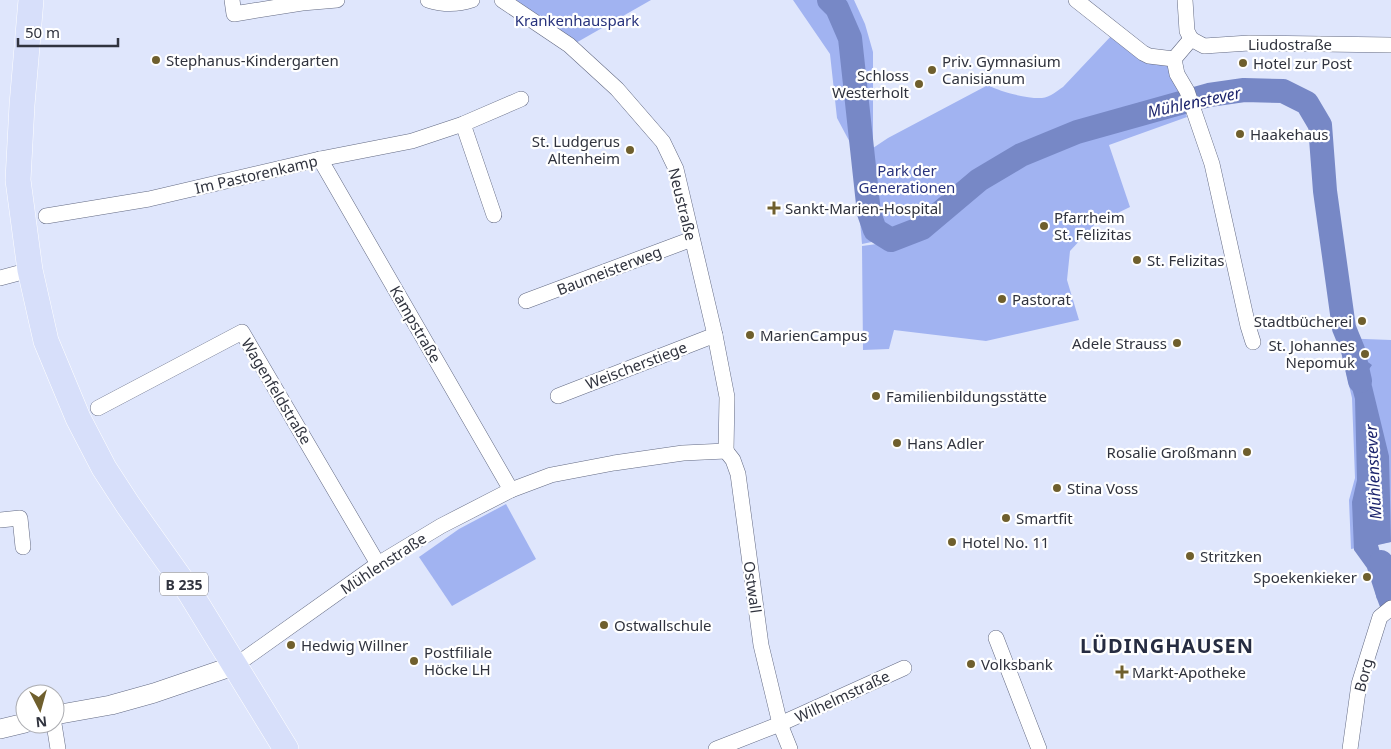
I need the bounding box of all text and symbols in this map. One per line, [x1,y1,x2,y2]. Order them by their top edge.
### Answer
park label: Krankenhauspark [515,10,639,30]
scale bar [18,15,118,47]
text: 50 m [25,22,60,42]
street label: Liudostraße [1248,34,1332,54]
place label: Stephanus-Kindergarten [166,50,339,70]
place label: Priv. Gymnasium Canisianum [942,51,1061,88]
place label: Hotel zur Post [1253,53,1353,73]
marker: Stephanus-Kindergarten [150,54,162,66]
marker: Hotel zur Post [1237,57,1249,69]
marker: Priv. Gymnasium Canisianum [926,64,938,76]
place label: Schloss Westerholt [832,65,910,102]
marker: Schloss Westerholt [913,78,925,90]
water label: Mühlenstever [1145,81,1243,123]
place label: Haakehaus [1250,124,1329,144]
marker: Haakehaus [1234,128,1246,140]
place label: St. Ludgerus Altenheim [532,131,620,168]
marker: St. Ludgerus Altenheim [624,144,636,156]
street label: Im Pastorenkamp [193,150,319,198]
park label: Park der Generationen [859,160,955,197]
street label: Neustraße [664,166,702,242]
place label: Sankt-Marien-Hospital [785,198,942,218]
marker: Sankt-Marien-Hospital [767,201,781,215]
place label: Pfarrheim St. Felizitas [1054,207,1132,244]
marker: Pfarrheim St. Felizitas [1038,220,1050,232]
street label: Baumeisterweg [554,241,664,299]
place label: St. Felizitas [1147,250,1225,270]
marker: St. Felizitas [1131,254,1143,266]
street label: Kampstraße [386,282,446,366]
place label: Pastorat [1012,289,1071,309]
marker: Pastorat [996,293,1008,305]
place label: Stadtbücherei [1254,311,1352,331]
marker: Stadtbücherei [1356,315,1368,327]
place label: MarienCampus [760,325,867,345]
marker: MarienCampus [744,329,756,341]
place label: Adele Strauss [1072,333,1167,353]
street label: Wagenfeldstraße [237,334,317,448]
place label: St. Johannes Nepomuk [1268,335,1355,372]
street label: Weischerstiege [583,337,689,393]
marker: Adele Strauss [1171,337,1183,349]
marker: St. Johannes Nepomuk [1359,348,1371,360]
place label: Familienbildungsstätte [886,386,1047,406]
marker: Familienbildungsstätte [870,390,882,402]
water label: Mühlenstever [1359,423,1386,520]
place label: Hans Adler [907,433,984,453]
marker: Hans Adler [891,437,903,449]
place label: Rosalie Großmann [1107,442,1237,462]
marker: Rosalie Großmann [1241,446,1253,458]
place label: Stina Voss [1067,478,1138,498]
marker: Stina Voss [1051,482,1063,494]
place label: Smartfit [1016,508,1073,528]
marker: Smartfit [1000,512,1012,524]
street label: Mühlenstraße [336,528,430,598]
place label: Hotel No. 11 [962,532,1049,552]
marker: Hotel No. 11 [946,536,958,548]
place label: Stritzken [1200,546,1262,566]
marker: Stritzken [1184,550,1196,562]
street label: Ostwall [739,560,767,614]
place label: Spoekenkieker [1253,567,1357,587]
marker: Spoekenkieker [1361,571,1373,583]
road number: B 235 [160,572,208,596]
place label: Ostwallschule [614,615,712,635]
marker: Ostwallschule [598,619,610,631]
district label: LÜDINGHAUSEN [1080,632,1254,659]
place label: Hedwig Willner [301,635,408,655]
marker: Hedwig Willner [285,639,297,651]
place label: Postfiliale Höcke LH [424,642,492,679]
place label: Volksbank [981,654,1053,674]
marker: Postfiliale Höcke LH [408,655,420,667]
street label: Borg [1349,656,1377,694]
marker: Volksbank [965,658,977,670]
place label: Markt-Apotheke [1132,662,1246,682]
street label: Wilhelmstraße [791,665,893,727]
marker: Markt-Apotheke [1116,666,1128,678]
north arrow [15,684,65,734]
text: N [35,712,48,732]

